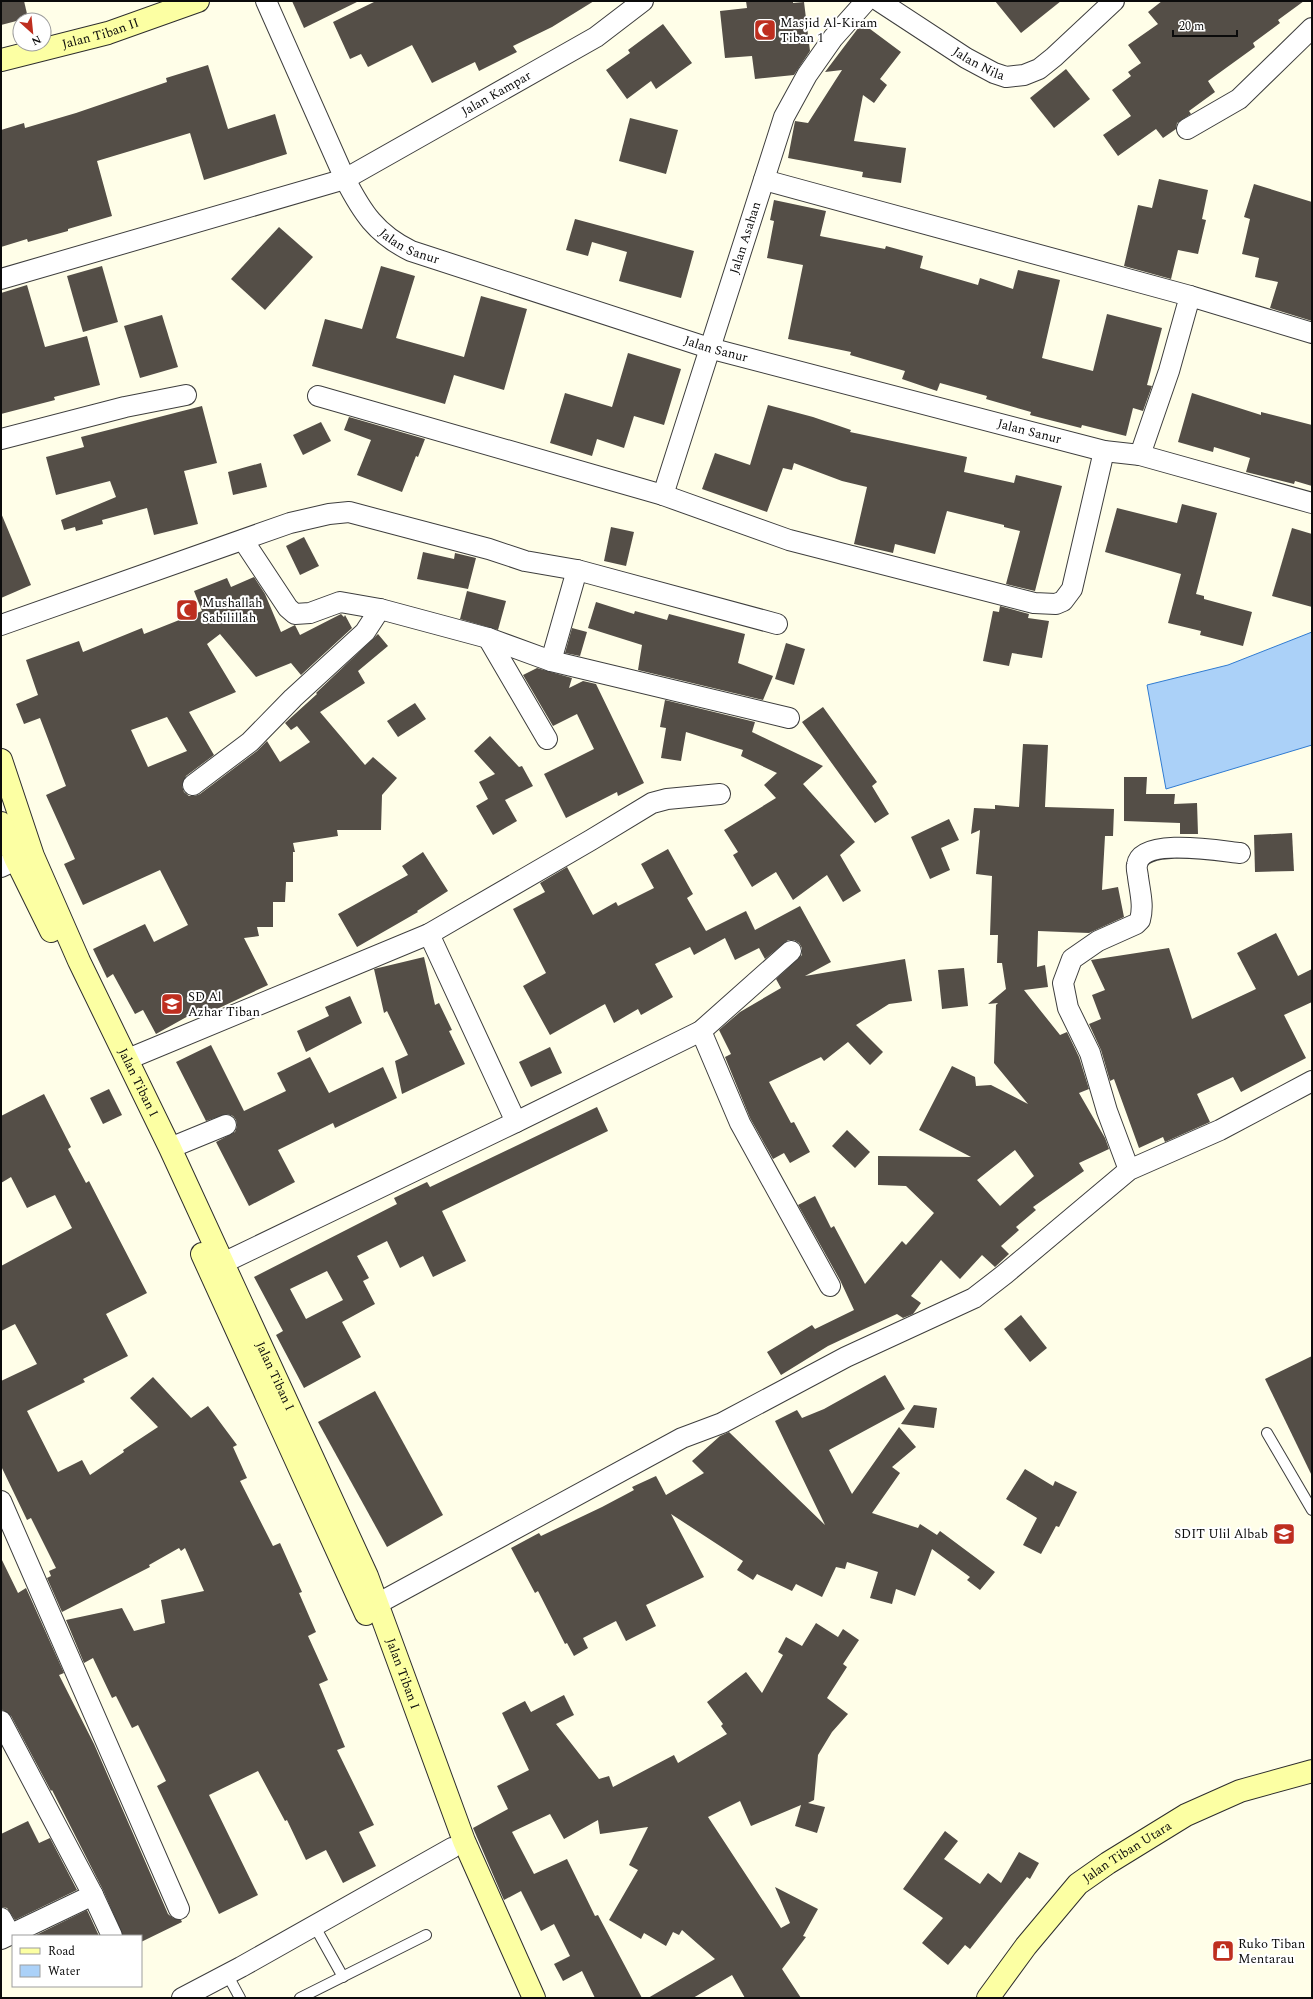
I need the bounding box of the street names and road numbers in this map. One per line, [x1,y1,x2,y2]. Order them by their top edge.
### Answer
street label: Jalan Tiban II [60,13,142,54]
street label: Jalan Nila [949,42,1008,86]
street label: Jalan Kampar [458,66,535,121]
street label: Jalan Asahan [724,199,766,277]
street label: Jalan Sanur [374,223,442,270]
street label: Jalan Sanur [681,331,750,368]
street label: Jalan Sanur [995,414,1064,449]
street label: Jalan Tiban I [113,1045,163,1120]
street label: Jalan Tiban I [250,1338,300,1414]
street label: Jalan Tiban I [381,1635,425,1712]
street label: Jalan Tiban Utara [1078,1816,1176,1888]

